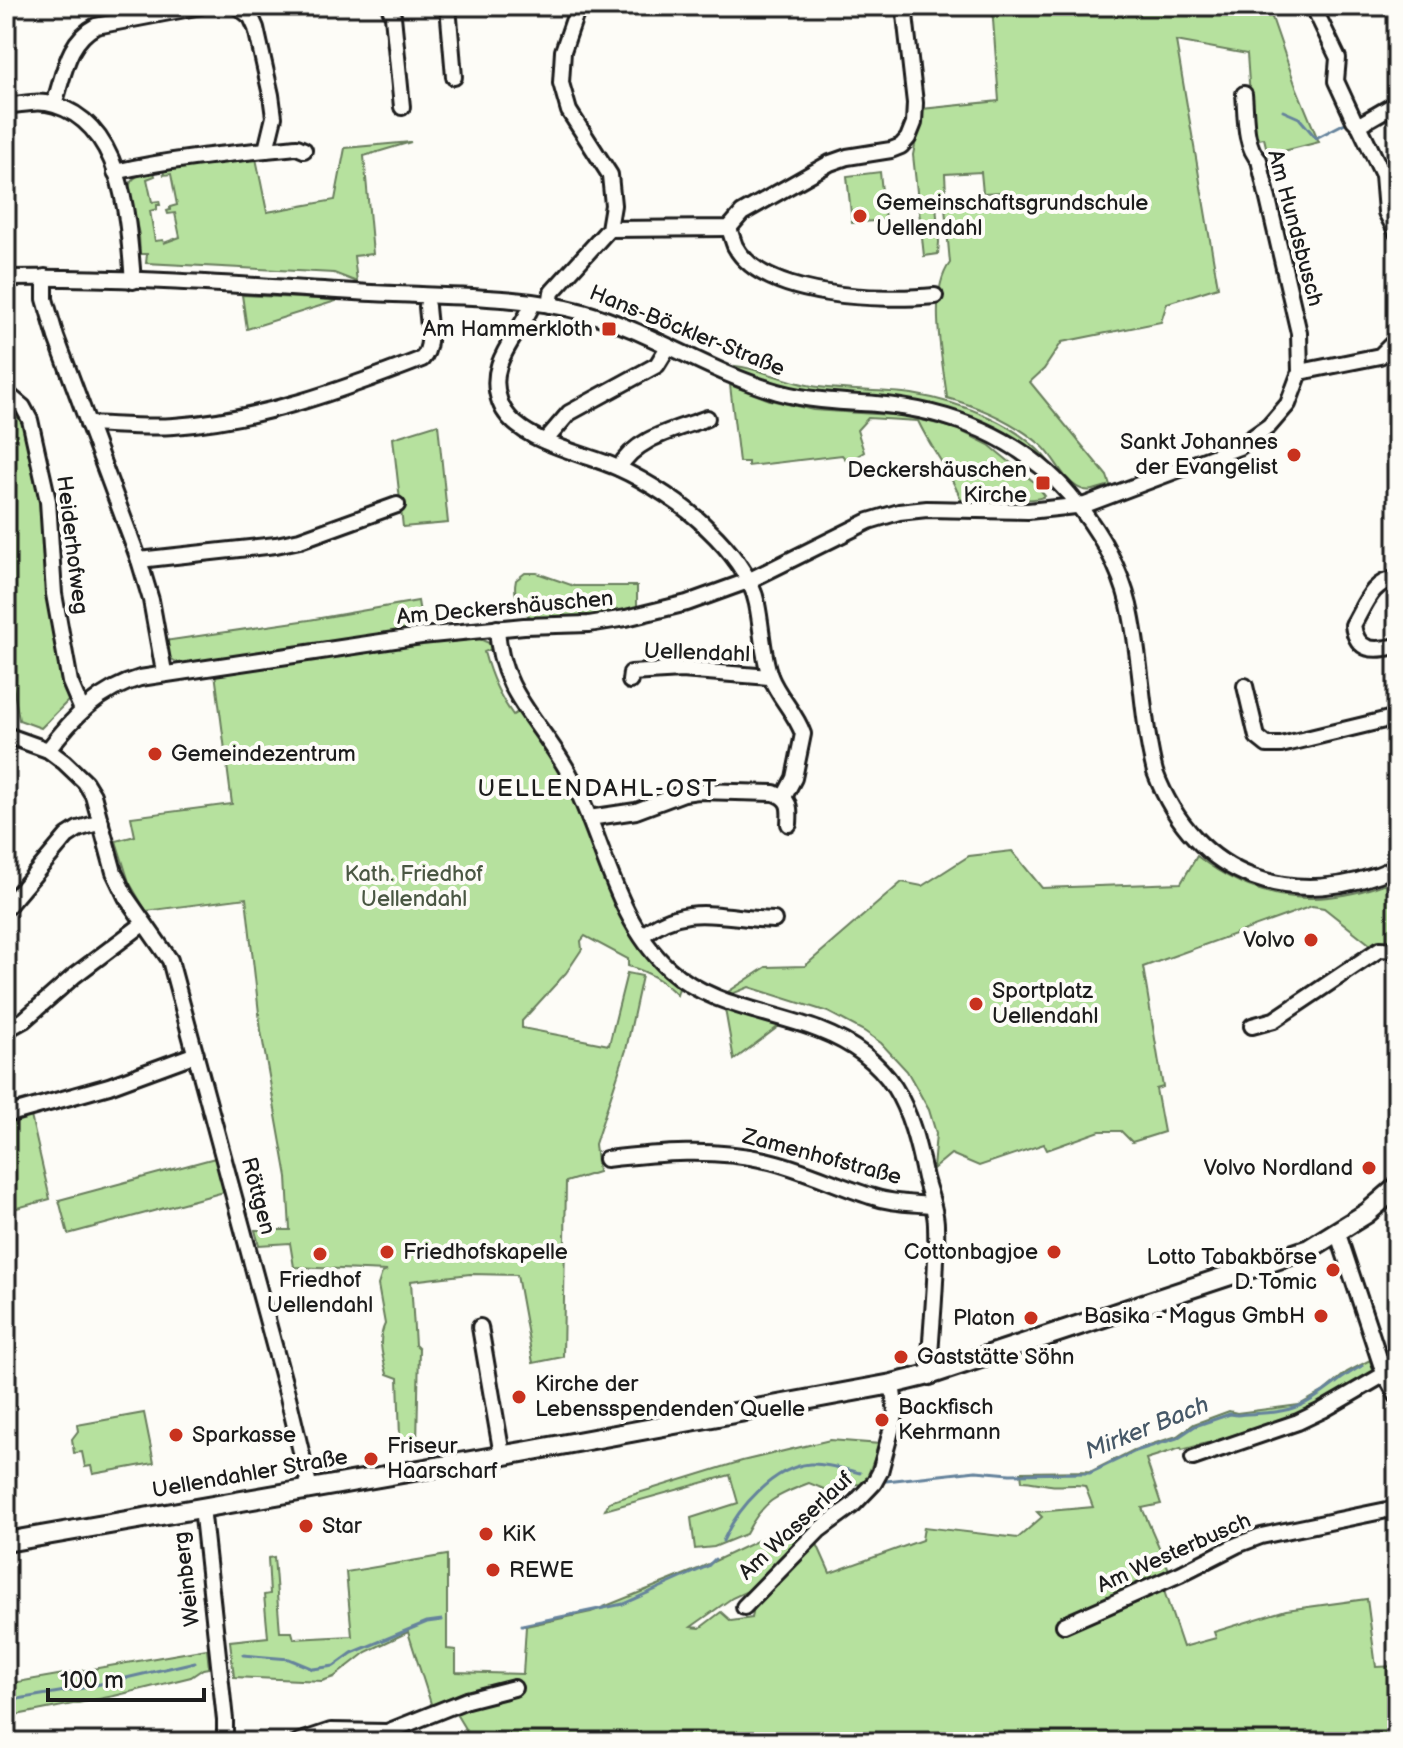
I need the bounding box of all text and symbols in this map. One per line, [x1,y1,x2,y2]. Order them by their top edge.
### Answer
street label: Am Hundsbusch [1261,147,1329,309]
place label: Gemeinschaftsgrundschule Uellendahl [876,190,1148,242]
marker: Gemeinschaftsgrundschule Uellendahl [851,207,869,225]
street label: Hans-Böckler-Straße [585,279,789,383]
place label: Am Hammerkloth [423,316,593,343]
marker: Am Hammerkloth [600,320,618,338]
place label: Sankt Johannes der Evangelist [1120,429,1278,481]
marker: Sankt Johannes der Evangelist [1285,446,1303,464]
place label: Deckershäuschen Kirche [847,457,1027,509]
street label: Heiderhofweg [50,474,94,616]
marker: Deckershäuschen Kirche [1034,474,1052,492]
street label: Am Deckershäuschen [396,585,614,631]
street label: Uellendahl [643,638,751,668]
place label: Gemeindezentrum [171,741,356,768]
marker: Gemeindezentrum [146,745,164,763]
district label: UELLENDAHL-OST [477,774,719,803]
park label: Kath. Friedhof Uellendahl [345,861,484,913]
place label: Volvo [1243,927,1295,954]
marker: Volvo [1302,931,1320,949]
place label: Sportplatz Uellendahl [992,978,1098,1030]
marker: Sportplatz Uellendahl [967,995,985,1013]
street label: Zamenhofstraße [739,1123,904,1191]
street label: Röttgen [235,1154,281,1238]
place label: Volvo Nordland [1204,1155,1353,1182]
marker: Volvo Nordland [1360,1159,1378,1177]
place label: Friedhofskapelle [403,1239,568,1266]
place label: Cottonbagjoe [904,1239,1038,1266]
marker: Friedhofskapelle [378,1243,396,1261]
marker: Cottonbagjoe [1045,1243,1063,1261]
place label: Lotto Tabakbörse D. Tomic [1147,1244,1317,1296]
marker: Friedhof Uellendahl [311,1245,329,1263]
marker: Lotto Tabakbörse D. Tomic [1324,1261,1342,1279]
place label: Friedhof Uellendahl [267,1267,373,1319]
place label: Basika - Magus GmbH [1084,1303,1305,1330]
place label: Platon [953,1305,1015,1332]
marker: Basika - Magus GmbH [1312,1307,1330,1325]
marker: Platon [1022,1309,1040,1327]
place label: Gaststätte Söhn [917,1344,1074,1371]
marker: Gaststätte Söhn [892,1348,910,1366]
place label: Kirche der Lebensspendenden Quelle [535,1371,805,1423]
marker: Kirche der Lebensspendenden Quelle [510,1388,528,1406]
water label: Mirker Bach [1081,1390,1213,1466]
place label: Backfisch Kehrmann [898,1394,1001,1446]
marker: Backfisch Kehrmann [873,1411,891,1429]
place label: Sparkasse [192,1422,296,1449]
marker: Sparkasse [167,1426,185,1444]
place label: Friseur Haarscharf [387,1433,498,1485]
street label: Uellendahler Straße [150,1444,350,1504]
marker: Friseur Haarscharf [362,1450,380,1468]
street label: Am Wasserlauf [733,1466,859,1586]
street label: Am Westerbusch [1093,1507,1255,1599]
place label: Star [322,1513,363,1540]
marker: Star [297,1517,315,1535]
place label: KiK [502,1521,536,1548]
marker: KiK [477,1525,495,1543]
street label: Weinberg [168,1530,206,1628]
place label: REWE [509,1557,574,1584]
marker: REWE [484,1561,502,1579]
scale bar [48,1652,204,1702]
text: 100 m [60,1666,124,1695]

